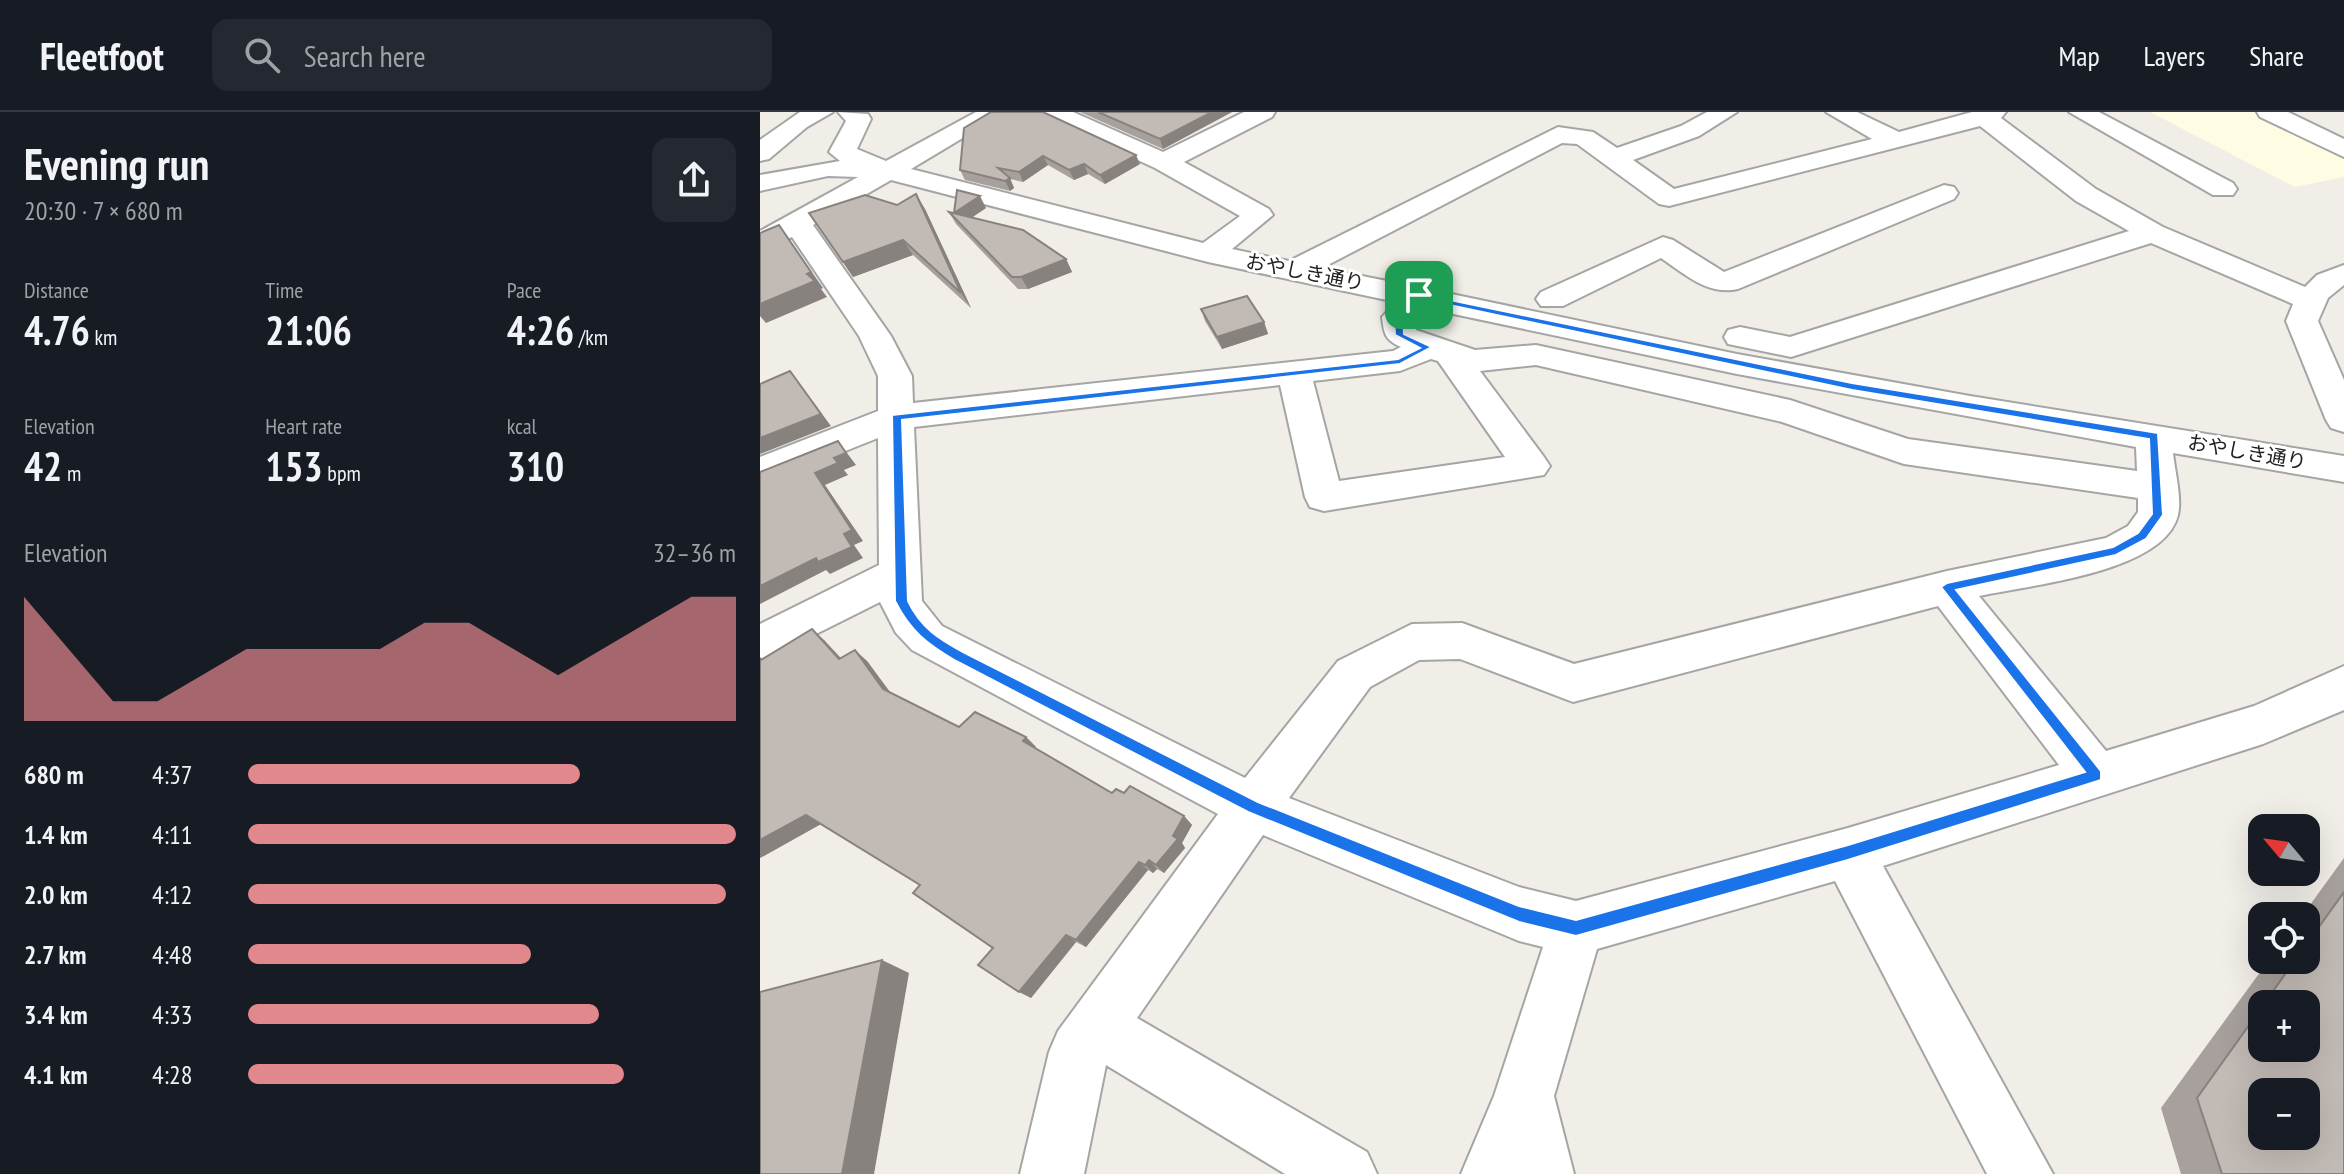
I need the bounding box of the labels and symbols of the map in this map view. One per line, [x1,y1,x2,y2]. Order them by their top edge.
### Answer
street label: おやしき通り [1244,248,1366,296]
pin [1385,261,1453,329]
street label: おやしき通り [2186,429,2308,475]
north arrow [2248,814,2320,886]

